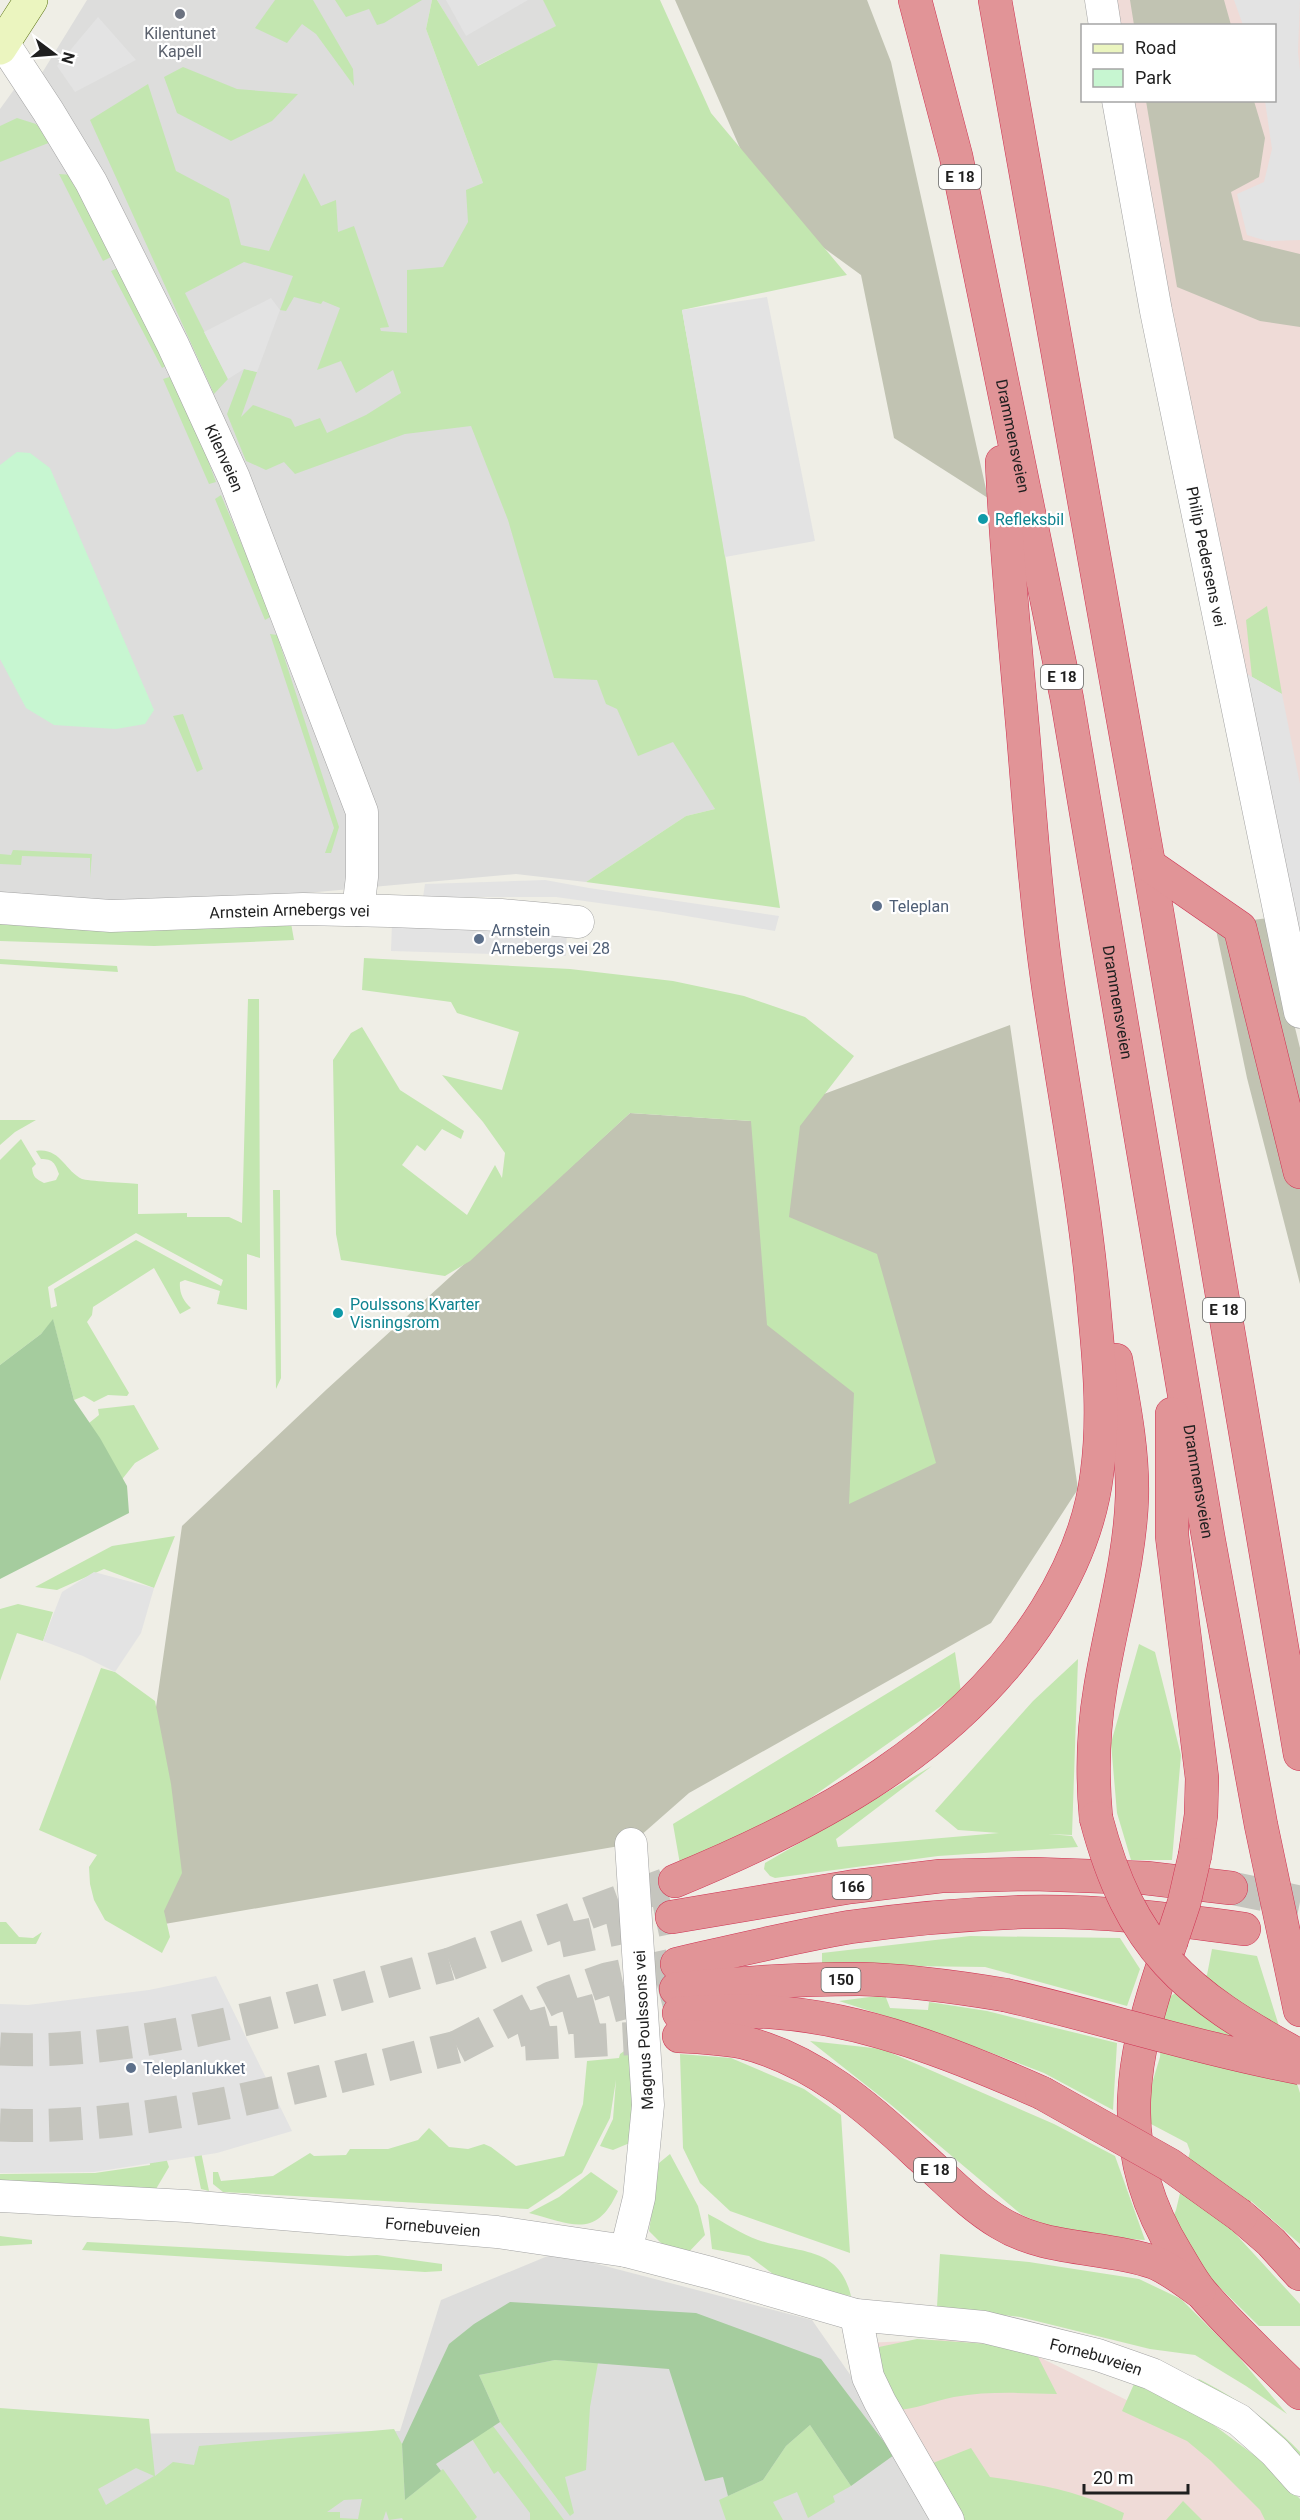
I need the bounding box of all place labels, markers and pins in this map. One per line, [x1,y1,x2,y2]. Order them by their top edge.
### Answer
marker: Kilentunet Kapell [173,7,187,21]
place label: Kilentunet Kapell [144,24,216,61]
place label: Refleksbil [995,510,1064,529]
marker: Refleksbil [976,512,990,526]
place label: Teleplan [889,897,949,916]
marker: Teleplan [870,899,884,913]
place label: Arnstein Arnebergs vei 28 [491,921,610,958]
marker: Arnstein Arnebergs vei 28 [472,932,486,946]
place label: Poulssons Kvarter Visningsrom [350,1295,480,1332]
marker: Poulssons Kvarter Visningsrom [331,1306,345,1320]
place label: Teleplanlukket [143,2059,246,2078]
marker: Teleplanlukket [124,2061,138,2075]

